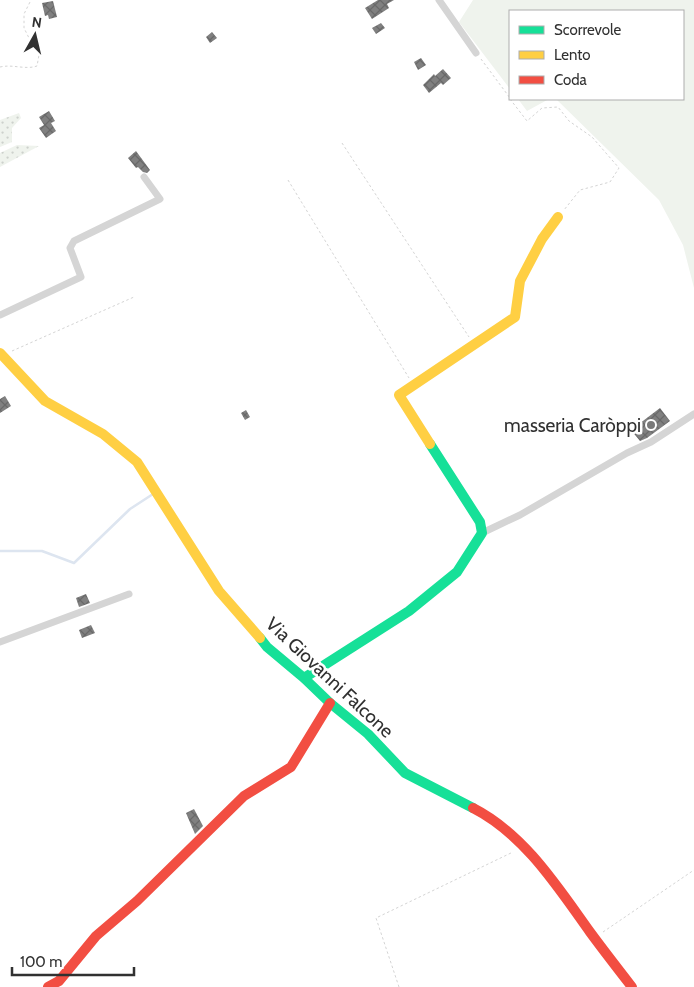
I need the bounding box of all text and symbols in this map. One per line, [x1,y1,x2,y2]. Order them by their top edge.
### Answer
north arrow [10,10,60,60]
legend [509,10,684,100]
text: N [31,13,43,32]
text: Scorrevole [554,21,622,39]
text: Lento [554,46,591,64]
text: Coda [554,71,588,89]
place label: masseria Caròppi [504,414,641,437]
marker: masseria Caròppi [645,419,657,431]
street label: Via Giovanni Falcone [261,612,399,743]
scale bar [12,944,135,976]
text: 100 m [20,953,62,971]

